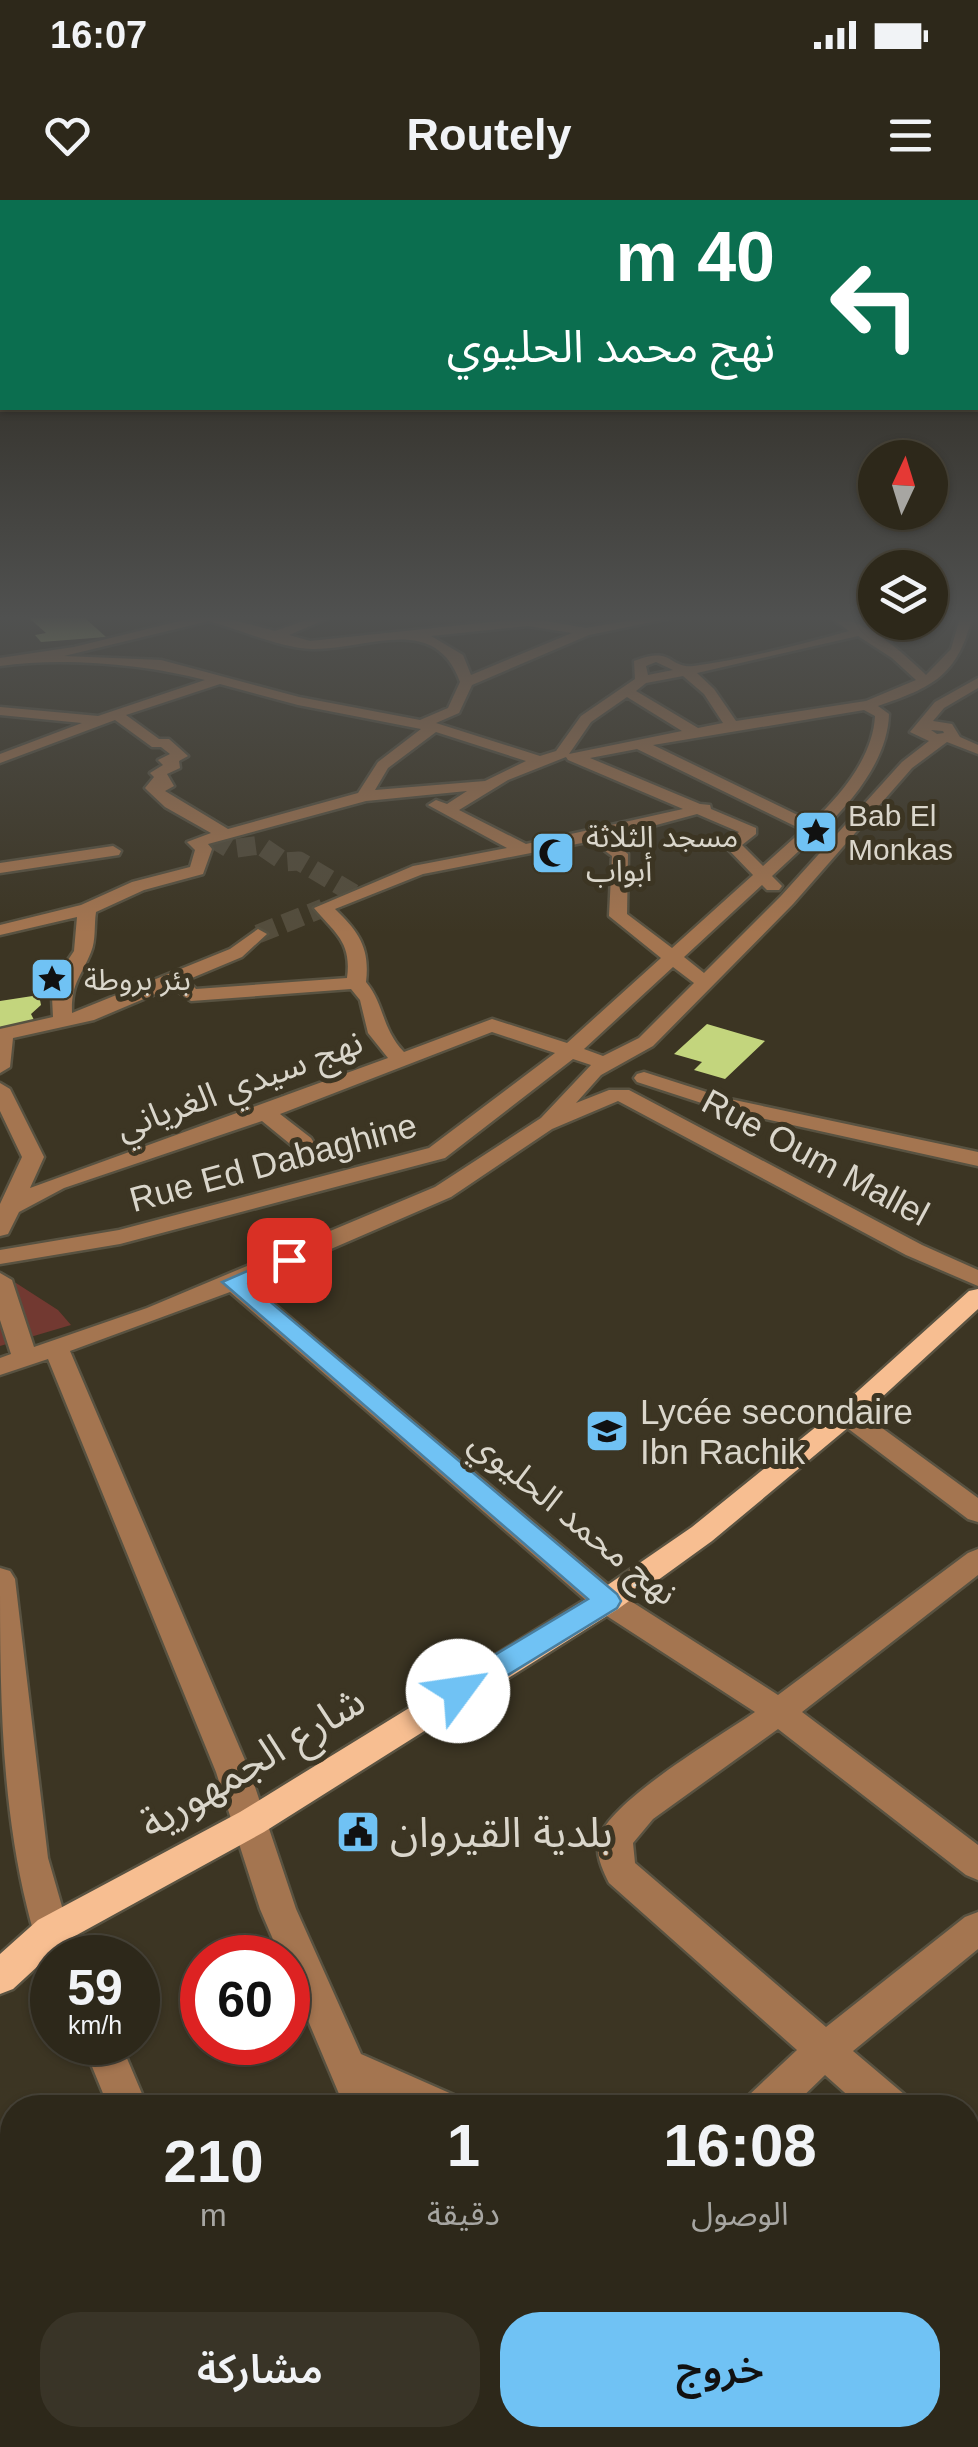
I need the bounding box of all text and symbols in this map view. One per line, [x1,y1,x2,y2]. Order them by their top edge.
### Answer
text: 16:07 [50,14,147,56]
icon: heart [40,108,95,163]
icon: menu [883,108,938,163]
text: Routely [407,109,572,160]
text: 40 m [615,218,775,296]
icon: left [810,240,940,370]
text: نهج محمد الحليوي [447,321,775,372]
north arrow [858,440,948,530]
map controls [858,440,948,640]
button: layers [858,550,948,640]
place label: Bab El Monkas [848,799,953,866]
place icon: Bab El Monkas [793,809,839,855]
place label: مسجد الثلاثة أبواب [586,820,738,888]
mosque icon: مسجد الثلاثة أبواب [530,830,576,876]
place icon: بئر بروطة [29,956,75,1002]
place label: بئر بروطة [84,963,191,997]
street label: نهج سيدي الغرياني [110,1021,370,1154]
street label: Rue Oum Mallel [696,1081,936,1233]
street label: Rue Ed Dabaghine [125,1105,421,1219]
pin [247,1218,332,1303]
icon: arrive [262,1233,317,1288]
place label: Lycée secondaire Ibn Rachik [640,1392,913,1471]
school or university icon: Lycée secondaire Ibn Rachik [584,1408,630,1454]
street label: نهج محمد الحليوي [457,1422,685,1619]
position arrow [406,1639,510,1743]
street label: شارع الجمهورية [131,1677,377,1854]
public building icon: بلدية القيروان [335,1809,381,1855]
place label: بلدية القيروان [390,1809,612,1857]
speed limit sign: 60 [180,1935,310,2065]
text: 59 [67,1960,123,2016]
text: km/h [68,2011,122,2039]
text: 1 [447,2112,480,2179]
text: 16:08 [663,2112,817,2179]
text: 210 [163,2128,264,2195]
text: دقيقة [427,2196,500,2232]
text: الوصول [691,2196,789,2232]
text: m [200,2197,227,2233]
button: مشاركة [40,2312,480,2427]
button: خروج [500,2312,940,2427]

